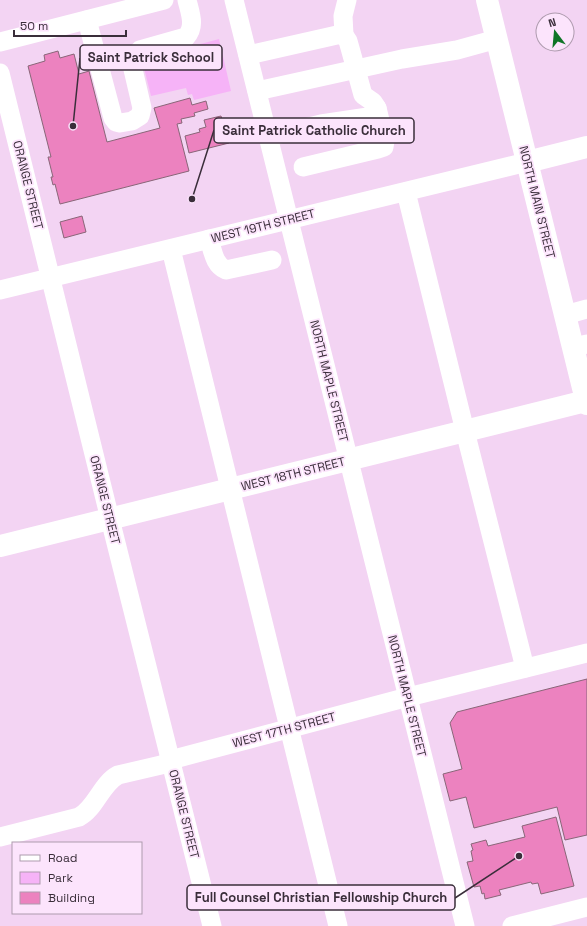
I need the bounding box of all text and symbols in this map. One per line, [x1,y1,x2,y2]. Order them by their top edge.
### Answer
scale bar [14,12,126,38]
north arrow [535,12,575,52]
text: N [547,15,558,30]
text: 50 m [20,18,48,34]
callout: Saint Patrick School [80,45,222,70]
text: Saint Patrick School [88,49,214,66]
callout: Saint Patrick Catholic Church [214,118,414,143]
text: Saint Patrick Catholic Church [222,122,406,139]
street label: ORANGE STREET [9,139,47,231]
street label: NORTH MAIN STREET [515,144,559,260]
street label: WEST 19TH STREET [209,205,317,247]
street label: NORTH MAPLE STREET [306,318,352,444]
street label: WEST 18TH STREET [239,453,347,495]
street label: ORANGE STREET [86,454,124,546]
street label: NORTH MAPLE STREET [384,633,430,759]
street label: WEST 17TH STREET [231,709,337,751]
street label: ORANGE STREET [165,768,203,860]
legend [12,842,142,914]
text: Road [48,850,77,866]
text: Park [48,870,73,886]
callout: Full Counsel Christian Fellowship Church [187,885,455,910]
text: Full Counsel Christian Fellowship Church [195,889,447,906]
text: Building [48,890,95,906]

